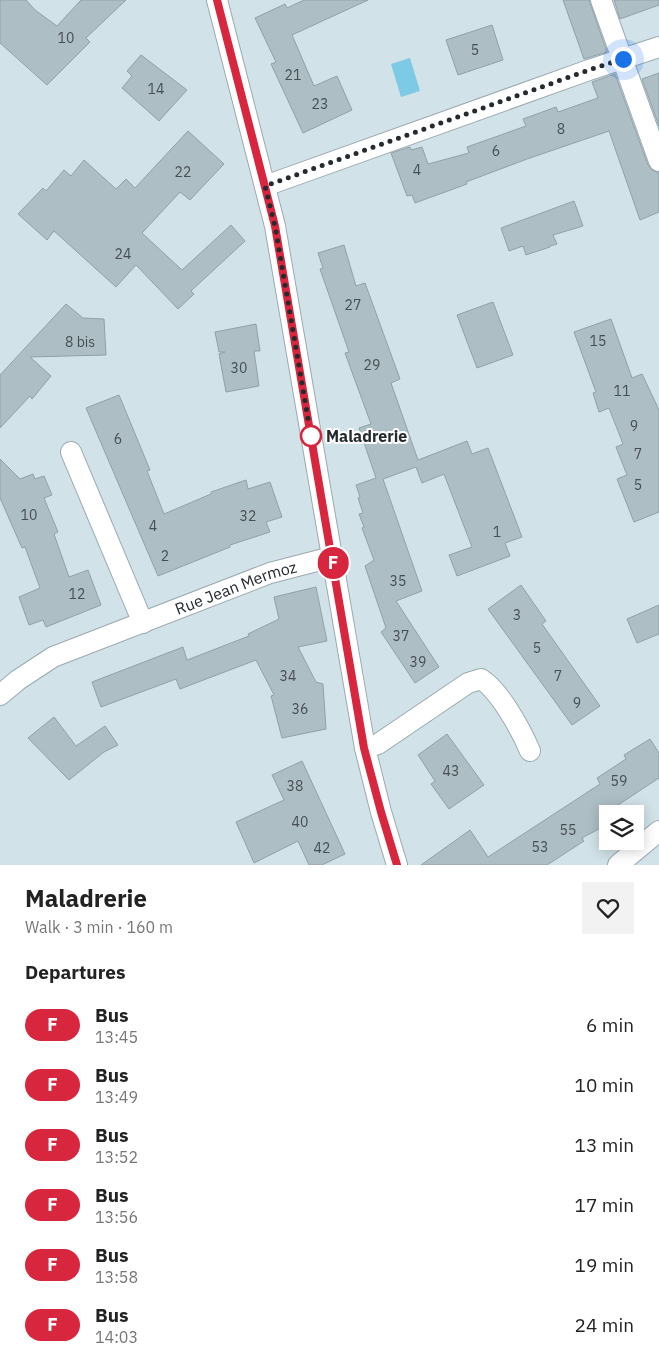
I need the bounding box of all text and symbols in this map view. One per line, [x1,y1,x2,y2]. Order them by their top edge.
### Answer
house number: 10 [58,29,74,47]
house number: 5 [471,41,479,59]
your location [611,47,636,72]
house number: 21 [285,66,301,84]
house number: 14 [148,80,164,98]
house number: 23 [312,95,328,113]
house number: 8 [557,120,565,138]
house number: 6 [492,142,500,160]
house number: 4 [413,161,421,179]
house number: 22 [175,163,191,181]
house number: 24 [115,245,131,263]
house number: 27 [345,296,361,314]
house number: 15 [590,332,606,350]
house number: 8 bis [65,333,95,351]
house number: 29 [364,356,380,374]
house number: 30 [231,359,247,377]
house number: 11 [614,382,630,400]
house number: 9 [630,417,638,435]
marker: Maladrerie [300,425,322,447]
place label: Maladrerie [326,426,407,446]
house number: 6 [114,430,122,448]
house number: 7 [634,445,642,463]
house number: 5 [634,476,642,494]
house number: 10 [21,506,37,524]
house number: 32 [240,507,256,525]
house number: 4 [149,517,157,535]
house number: 1 [493,523,501,541]
house number: 2 [161,547,169,565]
line badge: F [317,547,349,579]
text: F [328,551,338,574]
street label: Rue Jean Mermoz [172,557,299,619]
house number: 35 [390,572,406,590]
house number: 12 [69,585,85,603]
house number: 3 [513,606,521,624]
house number: 37 [393,627,409,645]
house number: 5 [533,639,541,657]
house number: 39 [410,653,426,671]
house number: 34 [280,667,296,685]
house number: 7 [554,667,562,685]
house number: 9 [573,694,581,712]
house number: 36 [292,700,308,718]
house number: 43 [443,762,459,780]
house number: 59 [611,772,627,790]
house number: 38 [287,777,303,795]
map controls [599,805,644,850]
button: layers [599,805,644,850]
house number: 40 [292,813,308,831]
house number: 55 [560,821,576,839]
house number: 53 [532,838,548,856]
house number: 42 [314,839,330,857]
text: Maladrerie [25,882,147,914]
button: heart [582,882,634,934]
text: Walk · 3 min · 160 m [25,917,173,937]
text: Departures [25,960,125,984]
text: Bus [95,1003,129,1027]
text: F [47,1013,58,1036]
text: 6 min [586,1013,634,1037]
text: 13:45 [95,1027,138,1047]
text: Bus [95,1063,129,1087]
text: F [47,1073,58,1096]
text: 10 min [575,1073,634,1097]
text: 13:49 [95,1087,138,1107]
text: Bus [95,1123,129,1147]
text: F [47,1133,58,1156]
text: 13 min [575,1133,634,1157]
text: 13:52 [95,1147,138,1167]
text: Bus [95,1183,129,1207]
text: F [47,1193,58,1216]
text: 17 min [575,1193,634,1217]
text: 13:56 [95,1207,138,1227]
text: Bus [95,1243,129,1267]
text: F [47,1253,58,1276]
text: 19 min [575,1253,634,1277]
text: 13:58 [95,1267,138,1287]
text: Bus [95,1303,129,1327]
text: F [47,1313,58,1336]
text: 24 min [575,1313,634,1337]
text: 14:03 [95,1327,138,1347]

